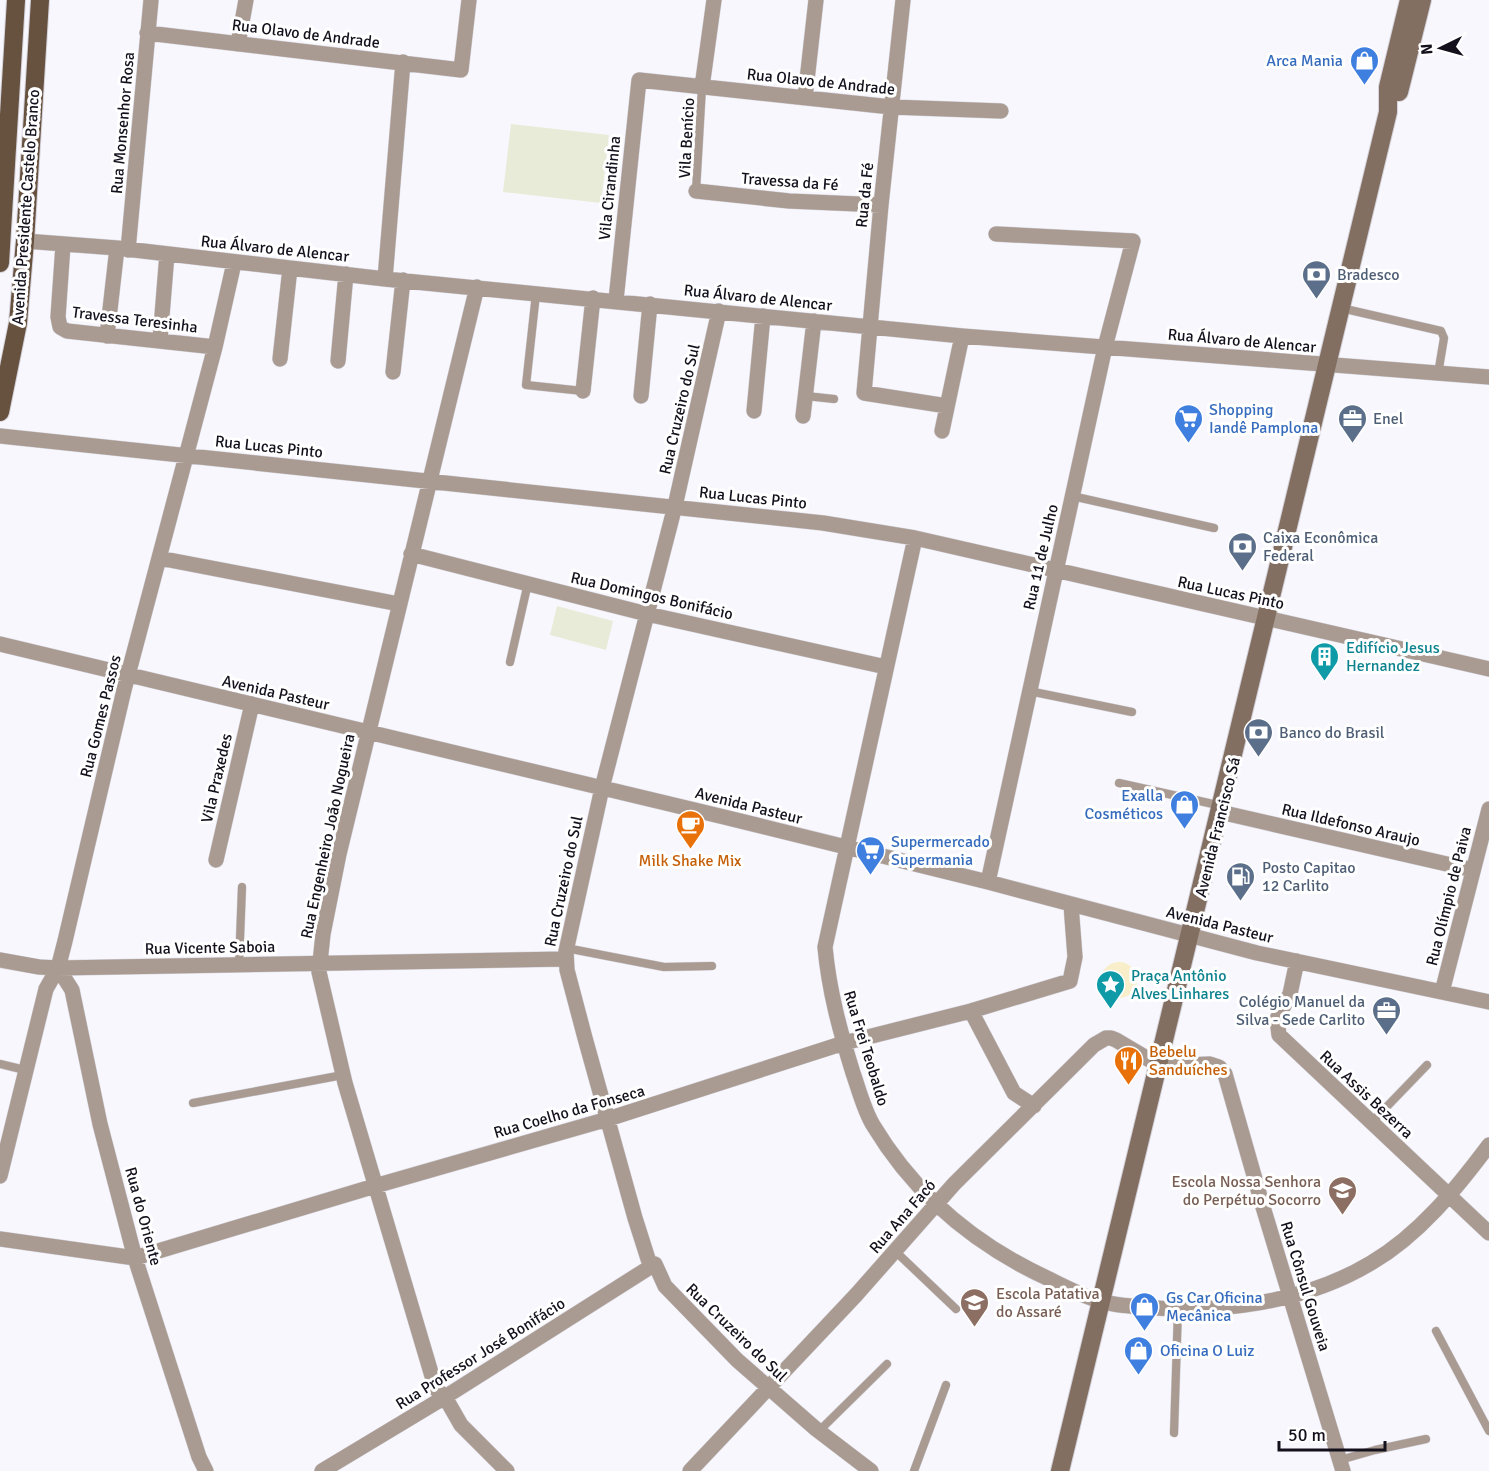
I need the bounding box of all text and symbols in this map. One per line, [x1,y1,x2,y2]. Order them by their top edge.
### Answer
street label: Rua Olavo de Andrade [231,15,381,53]
north arrow [1411,18,1471,78]
text: N [1417,43,1438,56]
shop icon: Arca Mania [1348,44,1380,86]
street label: Rua Monsenhor Rosa [107,51,139,195]
place label: Arca Mania [1266,51,1343,71]
street label: Rua Olavo de Andrade [746,64,896,100]
street label: Avenida Presidente Castelo Branco [8,89,44,326]
street label: Vila Benício [675,97,699,179]
street label: Vila Cirandinha [595,135,625,241]
street label: Rua da Fé [852,161,878,229]
street label: Travessa da Fé [741,169,839,195]
street label: Rua Álvaro de Alencar [200,231,350,267]
bank icon: Bradesco [1300,258,1332,300]
place label: Bradesco [1337,265,1400,285]
street label: Rua Álvaro de Alencar [683,280,833,316]
street label: Travessa Teresinha [71,302,199,338]
street label: Rua Álvaro de Alencar [1167,325,1317,357]
street label: Rua Cruzeiro do Sul [655,342,705,476]
place label: Shopping Iandê Pamplona [1209,400,1318,438]
supermarket icon: Shopping Iandê Pamplona [1172,402,1204,444]
office icon: Enel [1336,402,1368,444]
place label: Enel [1373,409,1404,429]
street label: Rua Lucas Pinto [214,431,324,463]
street label: Rua Lucas Pinto [698,482,808,514]
street label: Rua 11 de Julho [1019,502,1063,612]
place label: Caixa Econômica Federal [1263,528,1378,566]
bank icon: Caixa Econômica Federal [1226,530,1258,572]
street label: Rua Domingos Bonifácio [569,568,735,624]
street label: Rua Lucas Pinto [1176,572,1286,614]
place label: Edifício Jesus Hernandez [1346,638,1440,676]
building icon: Edifício Jesus Hernandez [1309,640,1341,682]
street label: Rua Gomes Passos [76,653,126,780]
street label: Avenida Pasteur [220,671,332,715]
bank icon: Banco do Brasil [1242,716,1274,758]
place label: Banco do Brasil [1279,723,1385,743]
street label: Vila Praxedes [197,732,237,825]
street label: Rua Engenheiro João Nogueira [296,732,359,941]
street label: Avenida Francisco Sá [1191,755,1245,899]
street label: Avenida Pasteur [693,783,805,829]
place label: Exalla Cosméticos [1085,786,1163,824]
shop icon: Exalla Cosméticos [1168,788,1200,830]
street label: Rua Ildefonso Araujo [1280,799,1422,851]
cafe icon: Milk Shake Mix [674,808,706,850]
street label: Rua Cruzeiro do Sul [540,814,588,948]
street label: Rua Olímpio de Paiva [1422,824,1476,968]
place label: Supermercado Supermania [891,832,990,870]
supermarket icon: Supermercado Supermania [854,834,886,876]
place label: Milk Shake Mix [639,851,742,871]
place label: Posto Capitao 12 Carlito [1262,858,1356,896]
fuel station icon: Posto Capitao 12 Carlito [1225,860,1257,902]
street label: Avenida Pasteur [1164,902,1276,948]
street label: Rua Vicente Saboia [145,937,275,959]
place label: Praça Antônio Alves Linhares [1131,966,1229,1004]
place icon: Praça Antônio Alves Linhares [1094,968,1126,1010]
street label: Rua Frei Teobaldo [839,988,893,1109]
place label: Colégio Manuel da Silva - Sede Carlito [1236,992,1365,1030]
office icon: Colégio Manuel da Silva - Sede Carlito [1370,994,1402,1036]
place label: Bebelu Sanduíches [1149,1042,1228,1080]
restaurant icon: Bebelu Sanduíches [1112,1044,1144,1086]
street label: Rua Assis Bezerra [1315,1046,1417,1143]
street label: Rua Coelho da Fonseca [491,1081,647,1143]
street label: Rua do Oriente [120,1165,166,1268]
place label: Escola Nossa Senhora do Perpétuo Socorro [1171,1172,1321,1210]
school or university icon: Escola Nossa Senhora do Perpétuo Socorro [1326,1174,1358,1216]
street label: Rua Ana Facó [865,1176,940,1258]
street label: Rua Cônsul Gouveia [1276,1219,1334,1354]
street label: Rua Cruzeiro do Sul [681,1279,791,1386]
place label: Escola Patativa do Assaré [996,1284,1100,1322]
school or university icon: Escola Patativa do Assaré [959,1286,991,1328]
place label: Gs Car Oficina Mecânica [1166,1288,1263,1326]
shop icon: Gs Car Oficina Mecânica [1129,1290,1161,1332]
street label: Rua Professor José Bonifácio [392,1293,569,1414]
shop icon: Oficina O Luiz [1123,1334,1155,1376]
place label: Oficina O Luiz [1160,1341,1254,1361]
scale bar [1279,1414,1386,1452]
text: 50 m [1288,1424,1326,1446]

